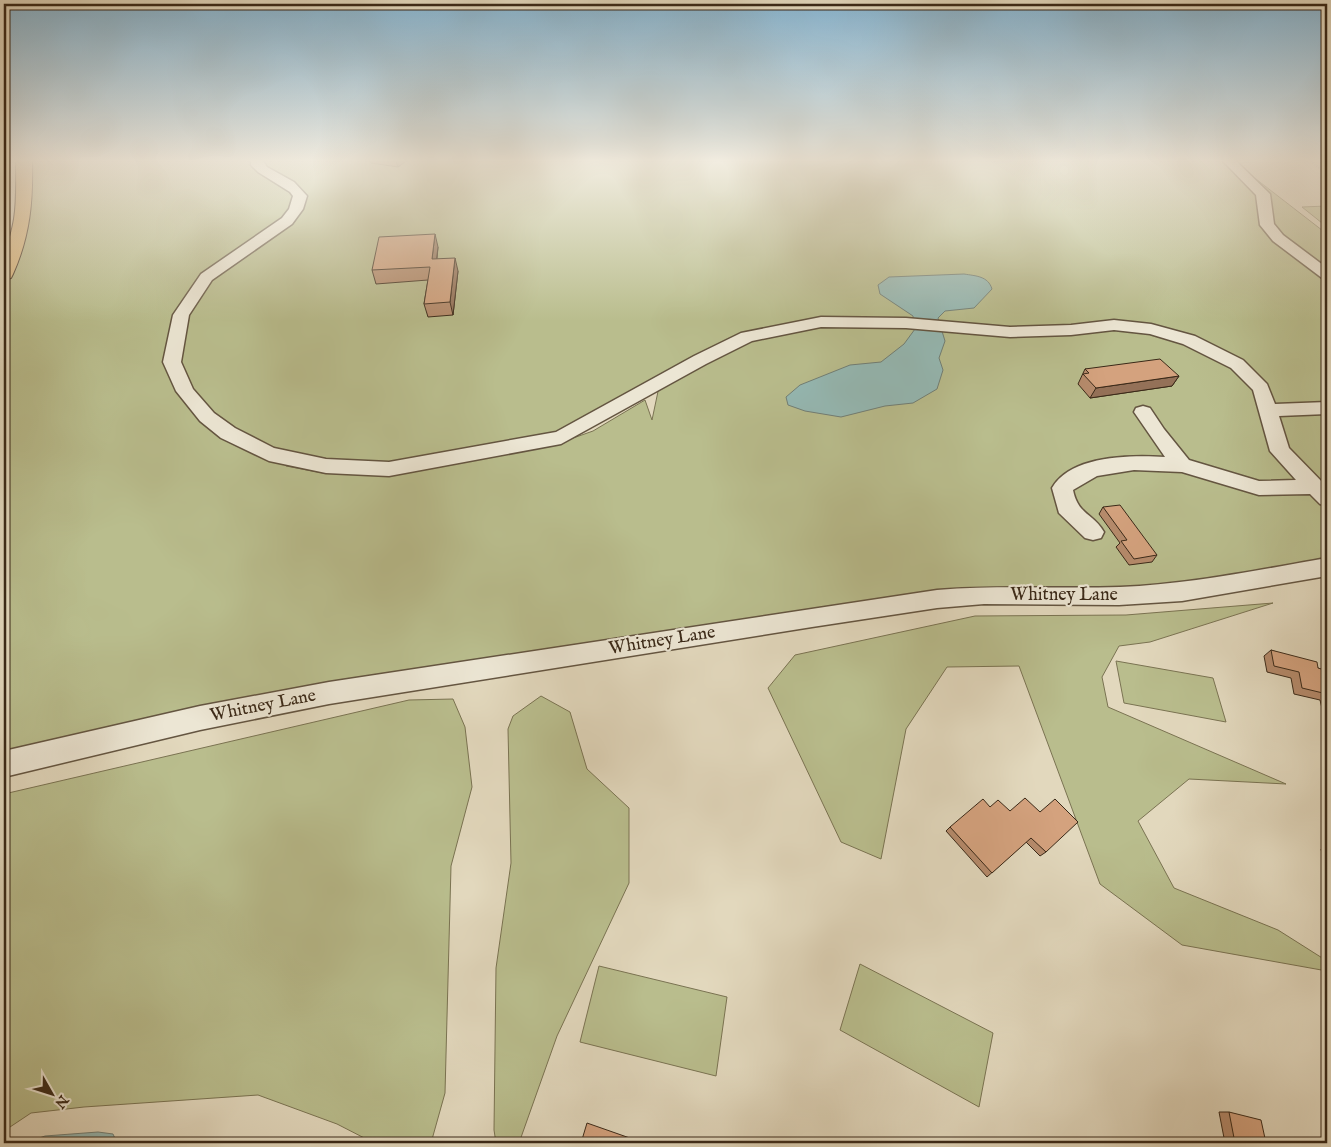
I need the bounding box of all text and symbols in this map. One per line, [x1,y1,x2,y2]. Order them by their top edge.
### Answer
street label: Whitney Lane [1010,584,1118,607]
street label: Whitney Lane [607,621,717,661]
street label: Whitney Lane [208,684,318,728]
north arrow [28,1070,78,1120]
text: N [51,1090,73,1112]

